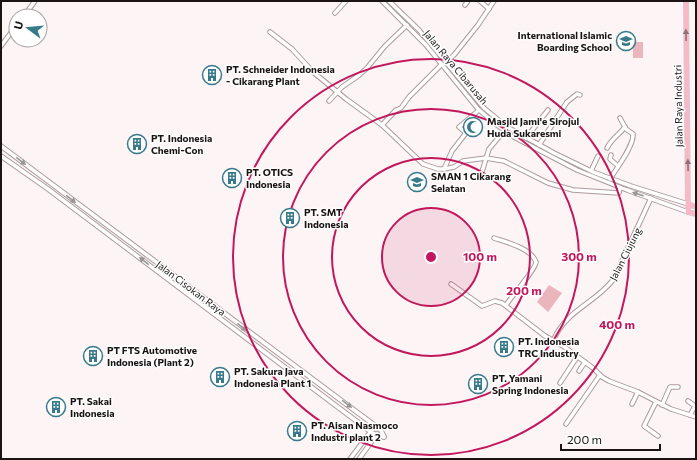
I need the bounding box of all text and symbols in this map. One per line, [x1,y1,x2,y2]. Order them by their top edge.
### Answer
north arrow [8,8,48,48]
text: U [11,19,25,31]
street label: Jalan Raya Cibarusah [421,27,491,107]
one-way arrow [683,28,689,41]
place label: International Islamic Boarding School [518,29,612,53]
school or university icon: International Islamic Boarding School [615,30,637,52]
place label: PT. Schneider Indonesia - Cikarang Plant [226,63,335,87]
building icon: PT. Schneider Indonesia - Cikarang Plant [201,64,223,86]
street label: Jalan Raya Industri [671,65,685,147]
place label: Masjid Jami'e Sirojul Huda Sukaresmi [487,115,579,139]
mosque icon: Masjid Jami'e Sirojul Huda Sukaresmi [462,116,484,138]
place label: PT. Indonesia Chemi-Con [151,132,212,156]
building icon: PT. Indonesia Chemi-Con [126,133,148,155]
one-way arrow [15,156,26,165]
one-way arrow [685,158,691,171]
place label: PT. OTICS Indonesia [246,166,293,190]
building icon: PT. OTICS Indonesia [221,167,243,189]
place label: SMAN 1 Cikarang Selatan [431,170,511,194]
school or university icon: SMAN 1 Cikarang Selatan [406,171,428,193]
one-way arrow [631,191,643,197]
one-way arrow [66,194,77,203]
place label: PT. SMT Indonesia [304,206,349,230]
building icon: PT. SMT Indonesia [279,207,301,229]
street label: Jalan Ciujung [607,225,644,283]
text: 100 m [463,249,497,263]
text: 300 m [561,249,597,263]
centre of rings [424,250,438,264]
one-way arrow [138,257,149,265]
street label: Jalan Cisokan Raya [154,258,228,318]
text: 200 m [506,283,542,297]
text: 400 m [599,317,635,331]
one-way arrow [237,323,248,331]
place label: PT. Indonesia TRC Industry [518,335,579,359]
building icon: PT. Indonesia TRC Industry [493,336,515,358]
place label: PT FTS Automotive Indonesia (Plant 2) [107,344,197,368]
building icon: PT FTS Automotive Indonesia (Plant 2) [82,345,104,367]
place label: PT. Sakura Java Indonesia Plant 1 [234,365,311,389]
building icon: PT. Sakura Java Indonesia Plant 1 [209,366,231,388]
place label: PT. Yamani Spring Indonesia [492,372,569,396]
building icon: PT. Yamani Spring Indonesia [467,373,489,395]
place label: PT. Sakai Indonesia [70,395,115,419]
building icon: PT. Sakai Indonesia [45,396,67,418]
one-way arrow [342,400,352,408]
place label: PT. Aisan Nasmoco Industri plant 2 [311,419,398,443]
building icon: PT. Aisan Nasmoco Industri plant 2 [286,420,308,442]
scale bar [561,426,660,452]
text: 200 m [567,432,602,446]

